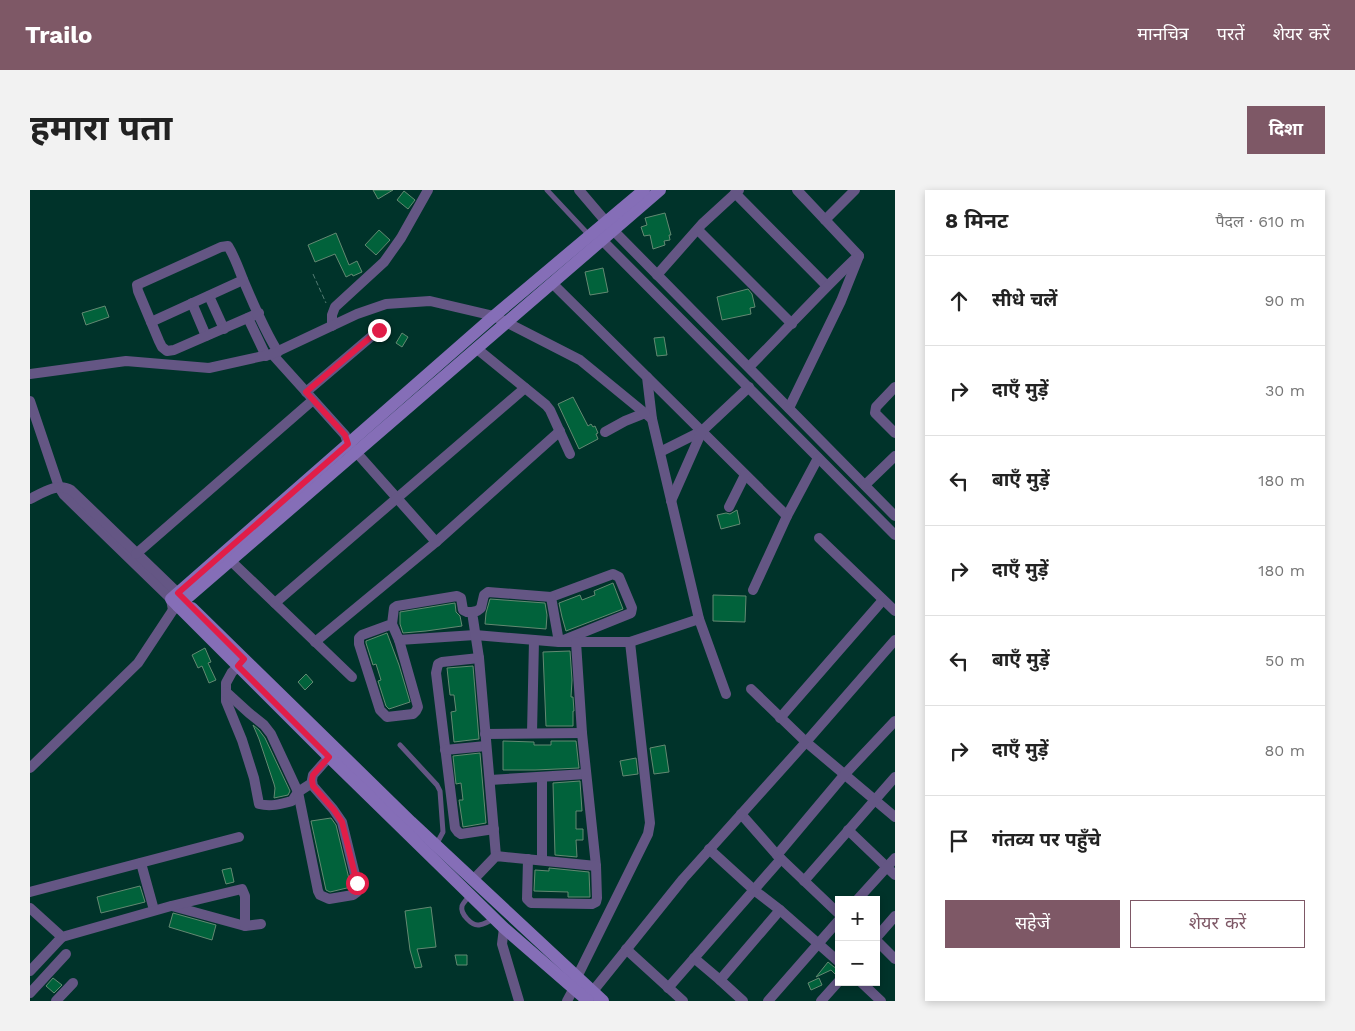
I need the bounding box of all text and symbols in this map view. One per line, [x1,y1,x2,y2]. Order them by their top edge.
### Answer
text: Trailo [25,21,92,49]
text: मानचित्र [1137,23,1189,44]
text: परतें [1217,23,1245,44]
text: शेयर करें [1273,23,1330,44]
button: दिशा [1247,106,1325,154]
text: हमारा पता [30,107,172,149]
text: 8 मिनट [945,208,1008,233]
text: पैदल · 610 m [1215,212,1305,231]
icon: ahead [945,287,973,315]
text: सीधे चलें [992,288,1057,311]
text: 90 m [1264,291,1305,310]
route end [368,319,391,342]
icon: right [945,377,973,405]
text: दाएँ मुड़ें [992,378,1048,401]
text: 30 m [1265,381,1305,400]
icon: left [945,467,973,495]
text: बाएँ मुड़ें [992,468,1050,491]
text: 180 m [1258,471,1305,490]
icon: right [945,557,973,585]
text: दाएँ मुड़ें [992,558,1048,581]
text: 180 m [1258,561,1305,580]
icon: left [945,647,973,675]
text: बाएँ मुड़ें [992,648,1050,671]
text: 50 m [1265,651,1305,670]
icon: right [945,737,973,765]
text: दाएँ मुड़ें [992,738,1048,761]
text: 80 m [1264,741,1305,760]
icon: arrive [945,827,973,855]
text: गंतव्य पर पहुँचे [992,828,1101,851]
route start [346,872,369,895]
map controls [835,896,880,986]
button: + [835,896,880,941]
button: सहेजें [945,900,1120,948]
button: शेयर करें [1130,900,1305,948]
button: − [835,941,880,986]

